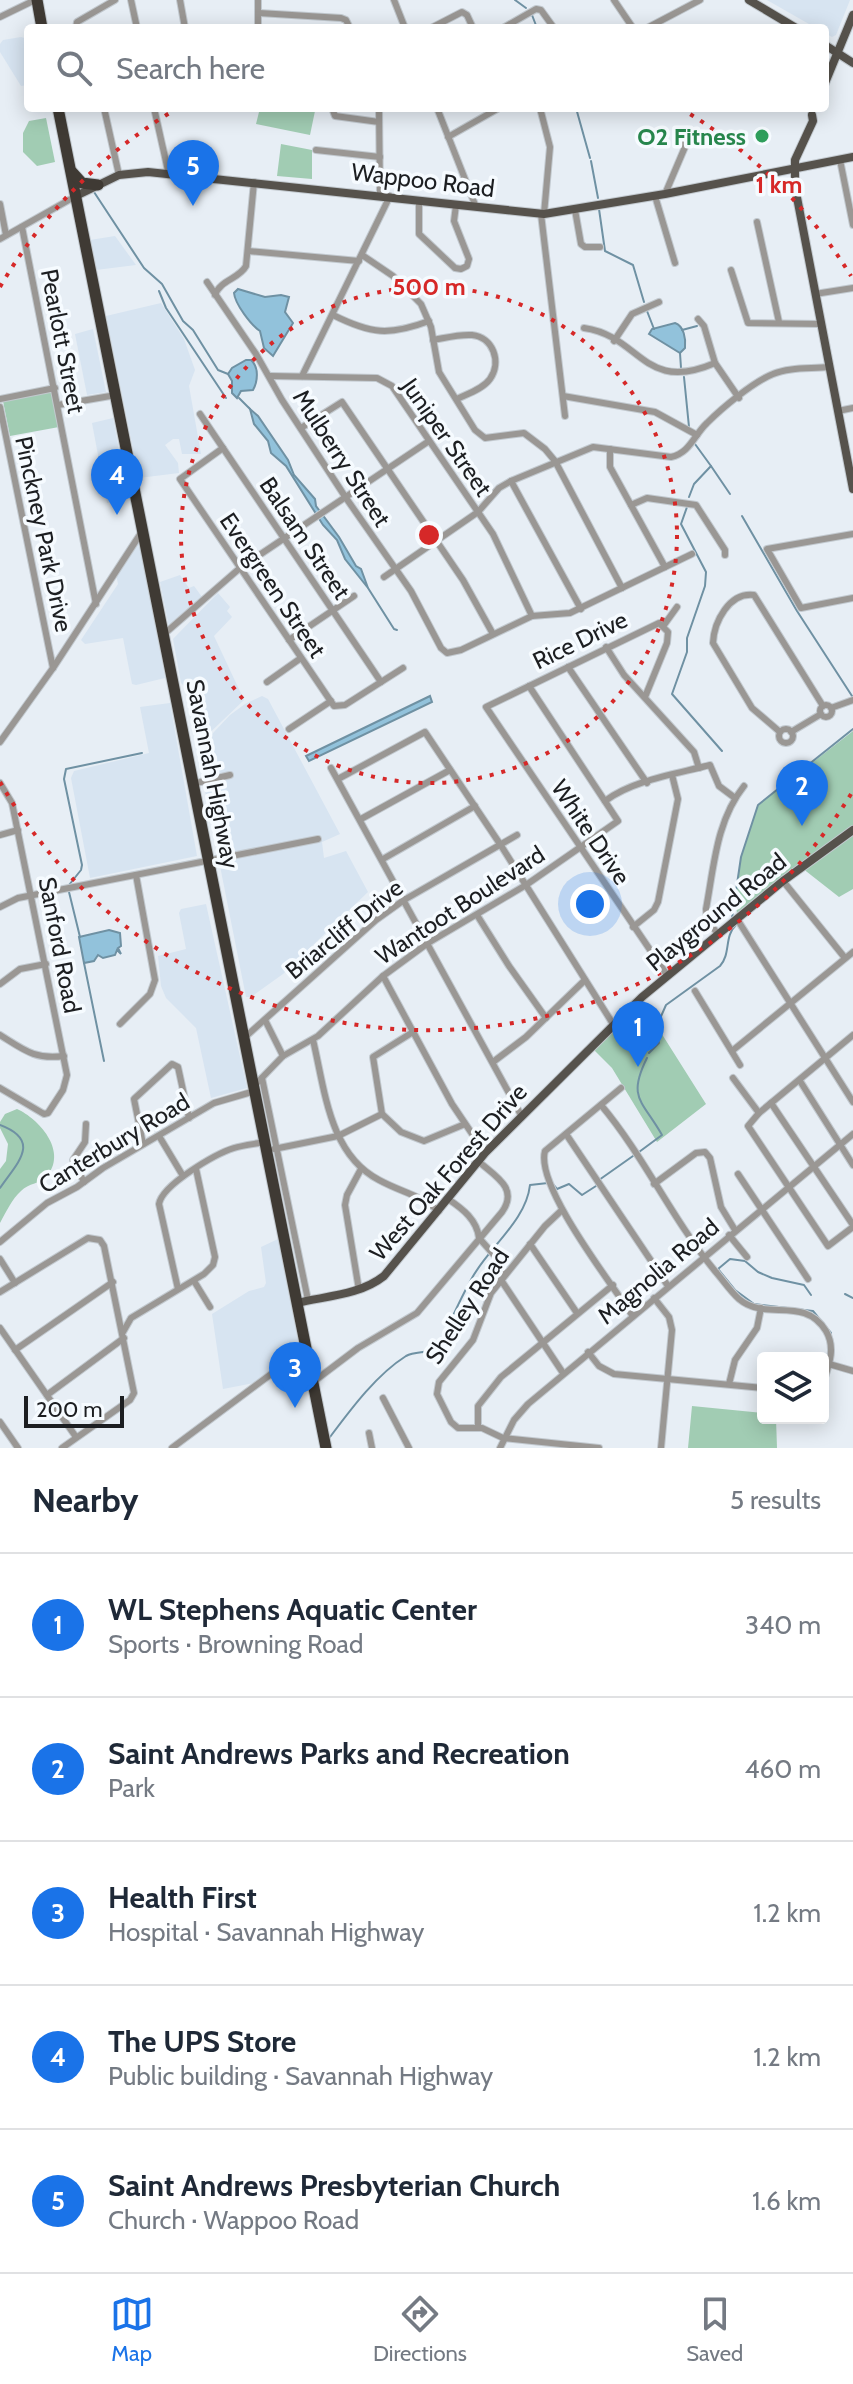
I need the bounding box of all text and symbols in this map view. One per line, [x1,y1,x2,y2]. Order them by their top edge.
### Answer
search box [24,24,829,112]
icon: search [52,46,96,90]
text: Search here [116,50,265,87]
place label: O2 Fitness [637,122,746,151]
marker: O2 Fitness [753,127,771,145]
pin: 5 [167,140,219,206]
street label: Wappoo Road [350,157,496,203]
text: 1 km [756,170,802,199]
street label: Pearlott Street [35,266,91,416]
text: 500 m [392,272,466,301]
street label: Juniper Street [395,372,498,502]
street label: Mulberry Street [287,384,397,532]
street label: Pinckney Park Drive [9,433,79,635]
pin: 4 [91,449,143,515]
street label: Balsam Street [254,471,356,605]
street label: Evergreen Street [214,507,332,663]
centre of rings [415,521,443,549]
street label: Rice Drive [528,605,632,675]
street label: Savannah Highway [180,677,246,871]
pin: 2 [776,760,828,826]
street label: White Drive [545,774,637,890]
street label: Wantoot Boulevard [370,840,550,970]
street label: Playground Road [640,847,792,977]
street label: Briarcliff Drive [280,873,408,985]
street label: Sanford Road [33,875,87,1015]
your location [570,884,610,924]
pin: 1 [612,1001,664,1067]
street label: West Oak Forest Drive [363,1078,533,1266]
street label: Canterbury Road [33,1087,195,1199]
street label: Magnolia Road [592,1212,724,1330]
street label: Shelley Road [419,1243,515,1369]
pin: 3 [269,1342,321,1408]
map controls [757,1352,829,1424]
button: layers [757,1352,829,1424]
scale bar [24,1392,124,1428]
text: 200 m [36,1396,102,1423]
text: Nearby [32,1479,139,1521]
text: 5 results [730,1484,821,1516]
text: WL Stephens Aquatic Center [108,1591,477,1628]
text: 1 [53,1609,63,1641]
text: 340 m [745,1609,821,1641]
text: Sports · Browning Road [108,1628,363,1660]
text: Saint Andrews Parks and Recreation [108,1735,570,1772]
text: 2 [51,1753,65,1785]
text: 460 m [744,1753,821,1785]
text: Park [108,1772,155,1804]
text: Health First [108,1879,257,1916]
text: 3 [51,1897,65,1929]
text: 1.2 km [753,1897,821,1929]
text: Hospital · Savannah Highway [108,1916,424,1948]
text: The UPS Store [108,2023,296,2060]
text: 4 [50,2041,66,2073]
text: 1.2 km [753,2041,821,2073]
text: Public building · Savannah Highway [108,2060,493,2092]
text: Saint Andrews Presbyterian Church [108,2167,560,2204]
text: 5 [51,2185,65,2217]
text: 1.6 km [752,2185,821,2217]
text: Church · Wappoo Road [108,2204,359,2236]
tab: Map [110,2292,154,2367]
tab: Directions [373,2292,467,2367]
tab: Saved [686,2292,743,2367]

